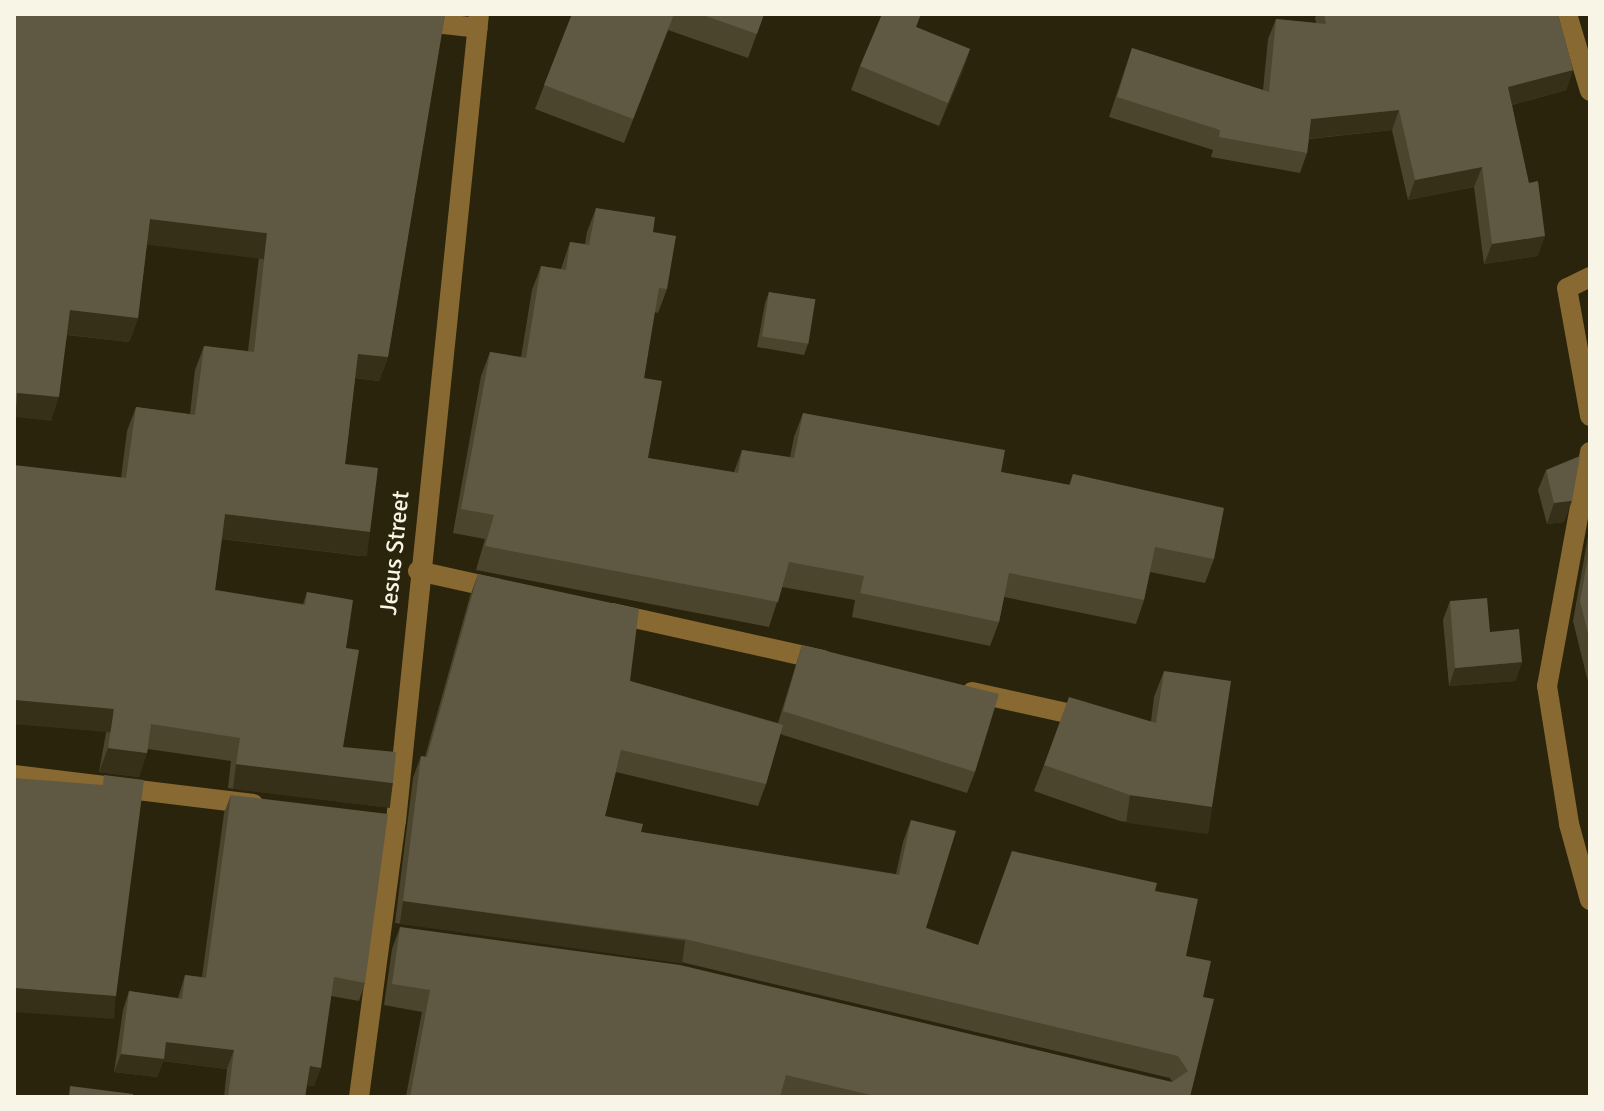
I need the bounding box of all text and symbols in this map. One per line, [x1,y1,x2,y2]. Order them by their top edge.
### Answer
street label: Jesus Street [374,489,416,617]

